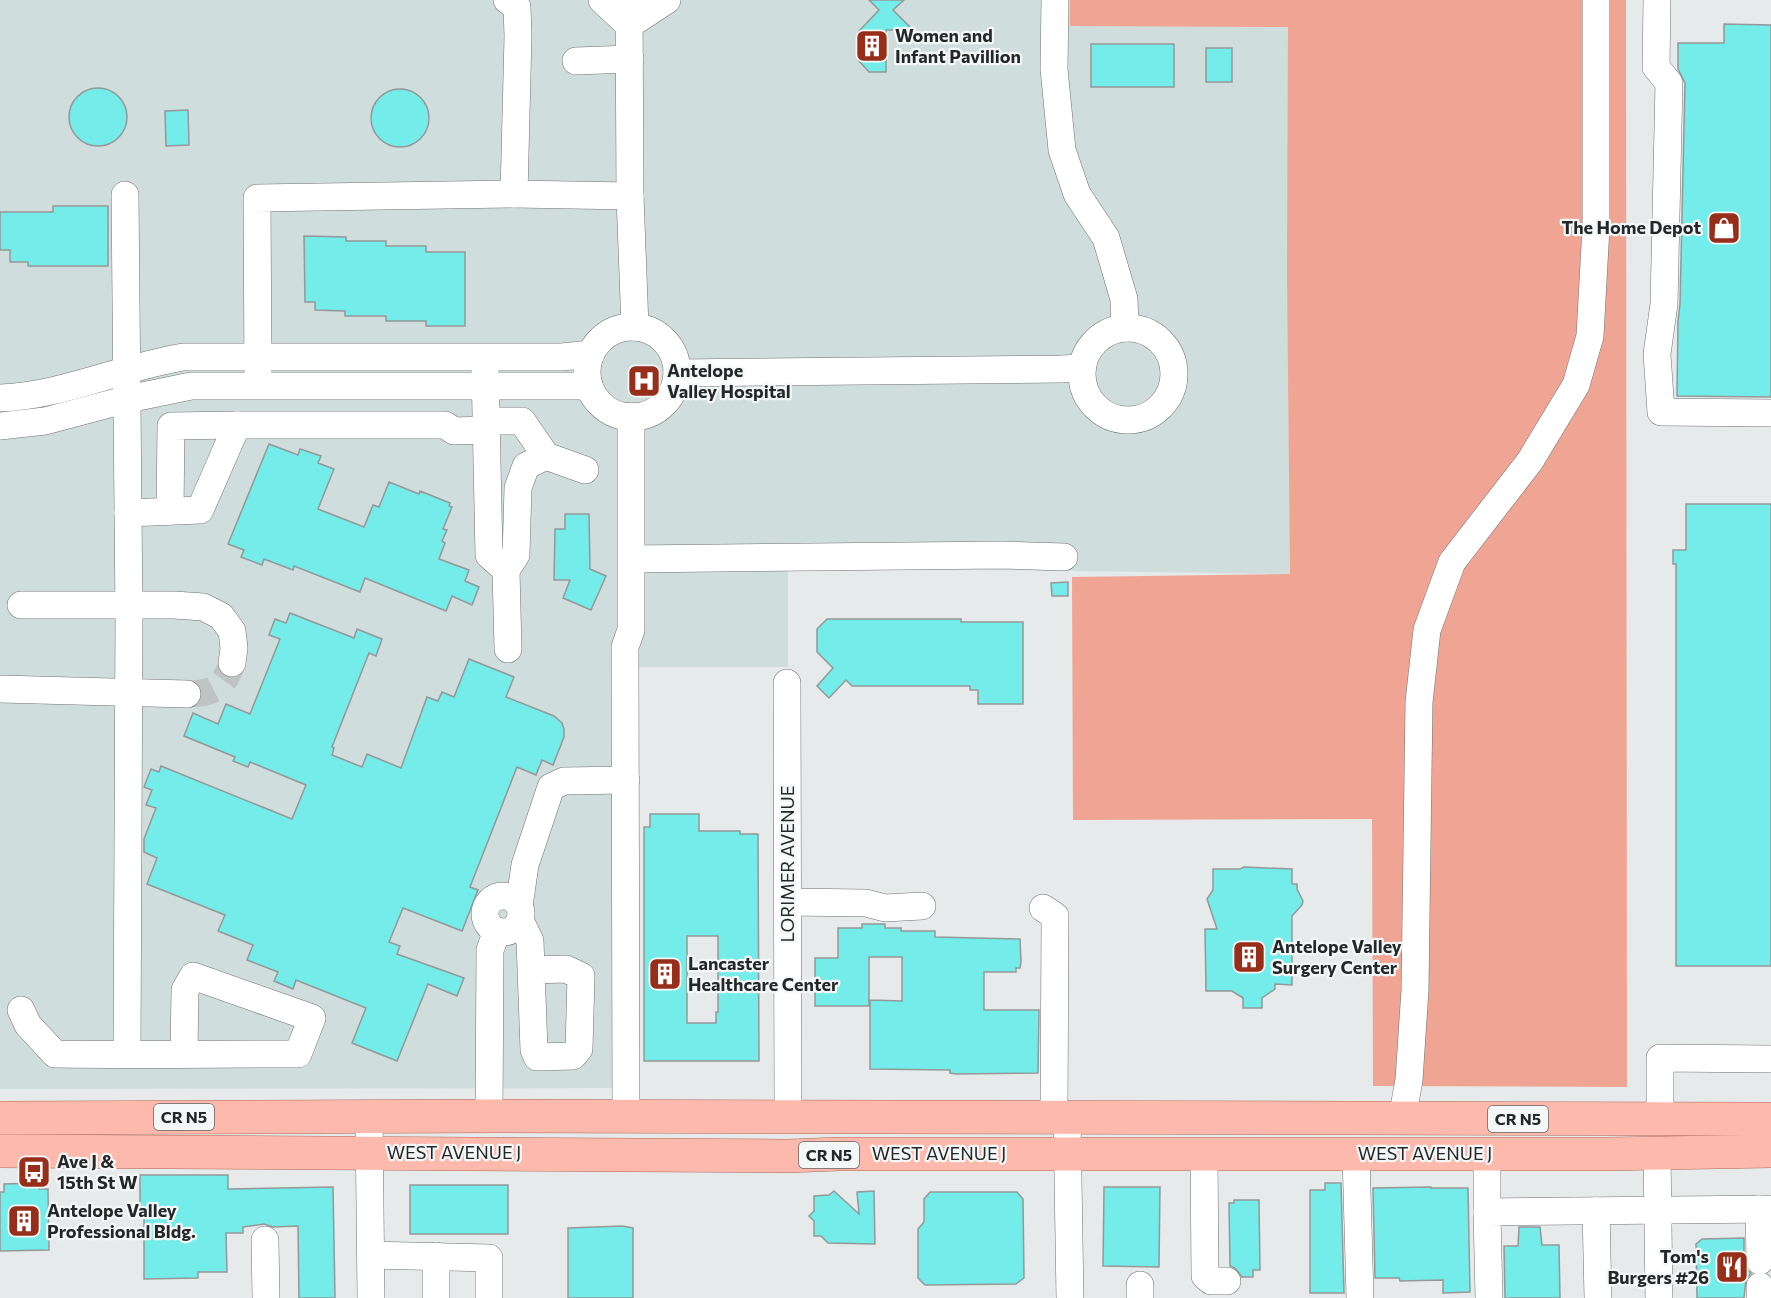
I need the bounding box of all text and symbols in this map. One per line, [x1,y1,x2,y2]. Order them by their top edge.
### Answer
place label: Women and Infant Pavillion [895,24,1021,67]
building icon: Women and Infant Pavillion [854,28,890,64]
shop icon: The Home Depot [1706,210,1742,246]
place label: The Home Depot [1562,216,1701,238]
place label: Antelope Valley Hospital [667,359,791,402]
hospital icon: Antelope Valley Hospital [626,363,662,399]
street label: LORIMER AVENUE [776,786,798,942]
place label: Antelope Valley Surgery Center [1272,935,1402,978]
building icon: Antelope Valley Surgery Center [1231,939,1267,975]
place label: Lancaster Healthcare Center [688,952,839,995]
building icon: Lancaster Healthcare Center [647,956,683,992]
road number: CR N5 [154,1104,214,1130]
road number: CR N5 [1488,1106,1548,1132]
street label: WEST AVENUE J [387,1141,521,1163]
road number: CR N5 [799,1142,859,1168]
street label: WEST AVENUE J [872,1142,1006,1164]
street label: WEST AVENUE J [1358,1142,1492,1164]
place label: Ave J & 15th St W [57,1150,138,1193]
bus stop icon: Ave J & 15th St W [16,1154,52,1190]
place label: Antelope Valley Professional Bldg. [47,1199,196,1242]
building icon: Antelope Valley Professional Bldg. [6,1203,42,1239]
place label: Tom's Burgers #26 [1607,1245,1709,1288]
restaurant icon: Tom's Burgers #26 [1714,1249,1750,1285]

